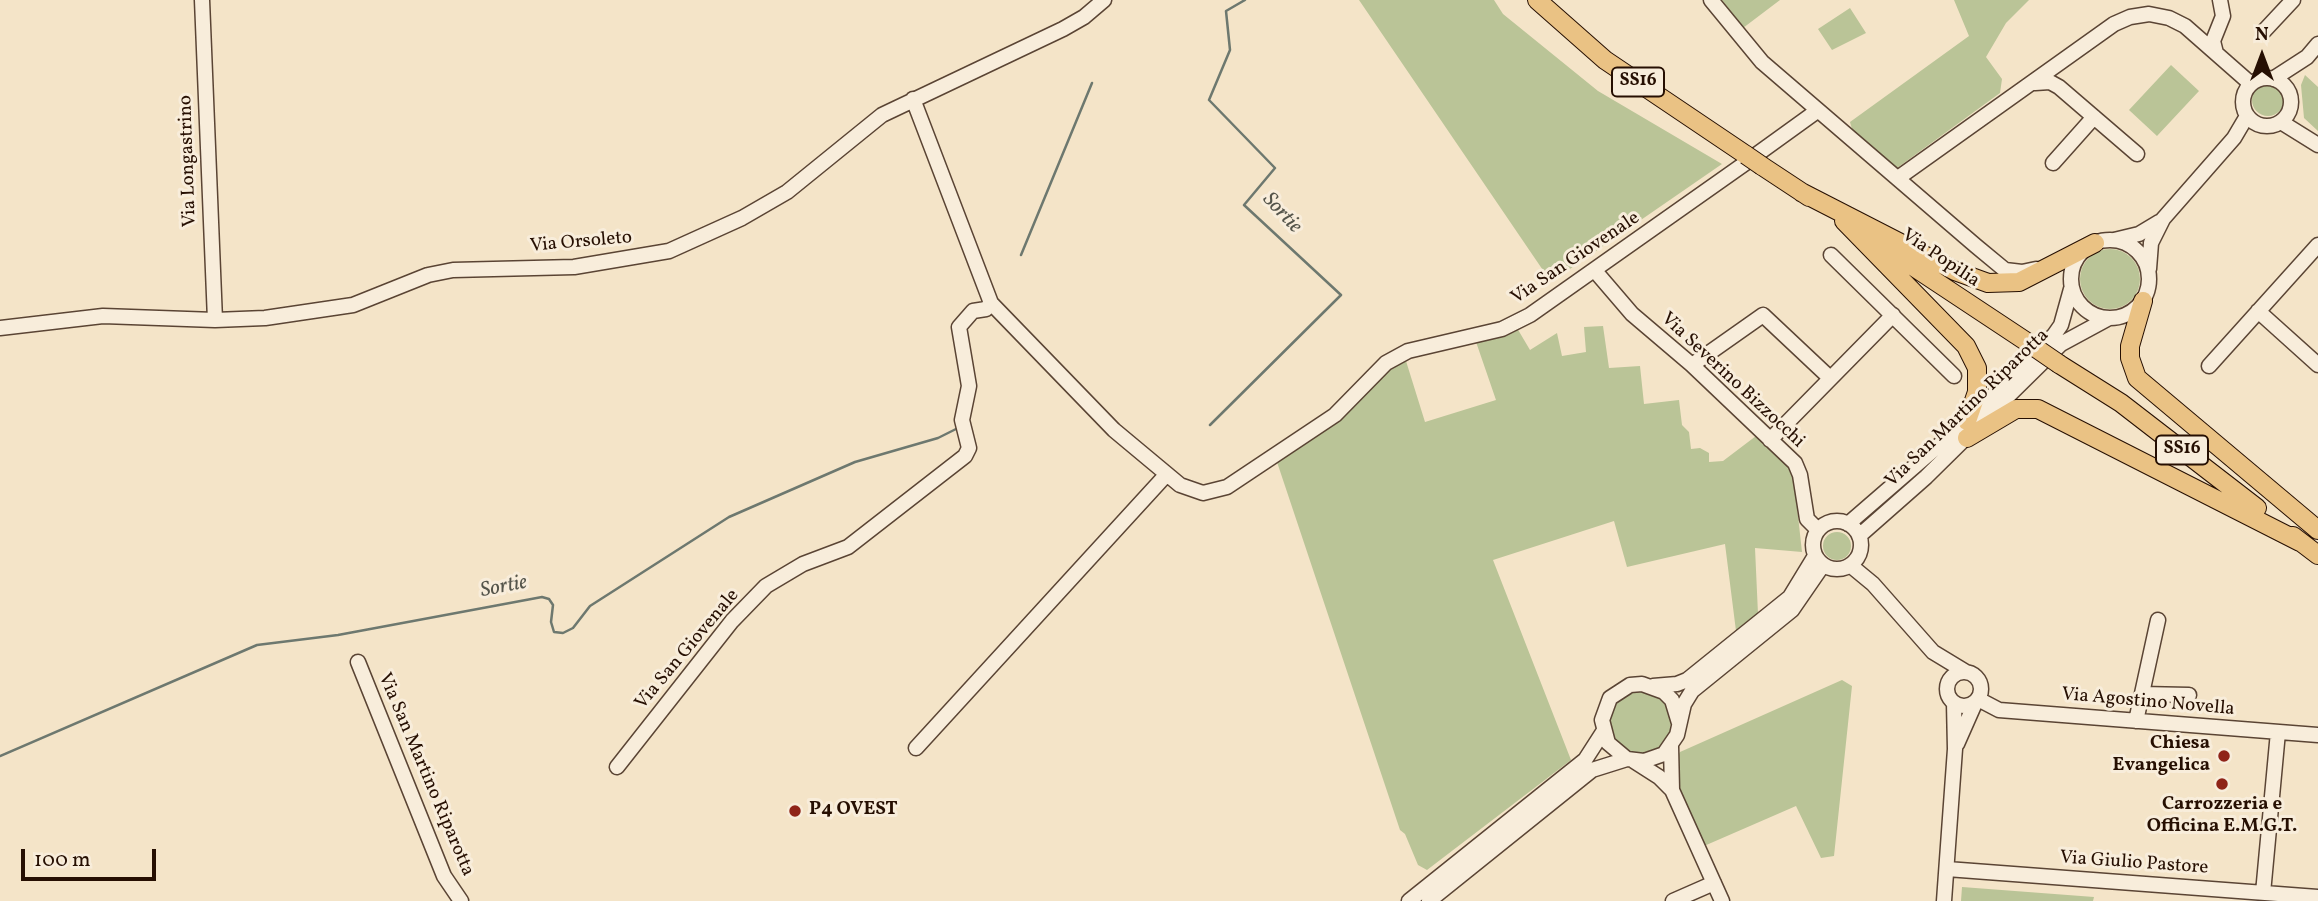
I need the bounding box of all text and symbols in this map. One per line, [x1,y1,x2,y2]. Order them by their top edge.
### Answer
north arrow [2227,21,2297,91]
text: N [2255,22,2269,48]
road number: SS16 [1612,68,1664,96]
street label: Via Longastrino [175,95,203,227]
water label: Sortie [1256,188,1306,240]
street label: Via San Giovenale [1507,208,1645,310]
street label: Via Popilia [1897,225,1983,293]
street label: Via Orsoleto [529,227,633,259]
street label: Via Severino Bizzocchi [1655,308,1809,454]
street label: Via San Martino Riparotta [1881,325,2055,493]
road number: SS16 [2156,436,2208,464]
water label: Sortie [479,571,529,605]
street label: Via San Giovenale [631,585,745,715]
street label: Via San Martino Riparotta [372,670,478,880]
street label: Via Agostino Novella [2060,684,2236,722]
place label: Chiesa Evangelica [2113,734,2210,778]
marker: Chiesa Evangelica [2216,748,2232,764]
marker: Carrozzeria e Officina E.M.G.T. [2214,776,2230,792]
place label: Carrozzeria e Officina E.M.G.T. [2147,795,2297,839]
place label: P4 OVEST [809,800,898,822]
marker: P4 OVEST [787,803,803,819]
scale bar [24,834,159,878]
text: 100 m [34,846,91,875]
street label: Via Giulio Pastore [2059,847,2209,881]

